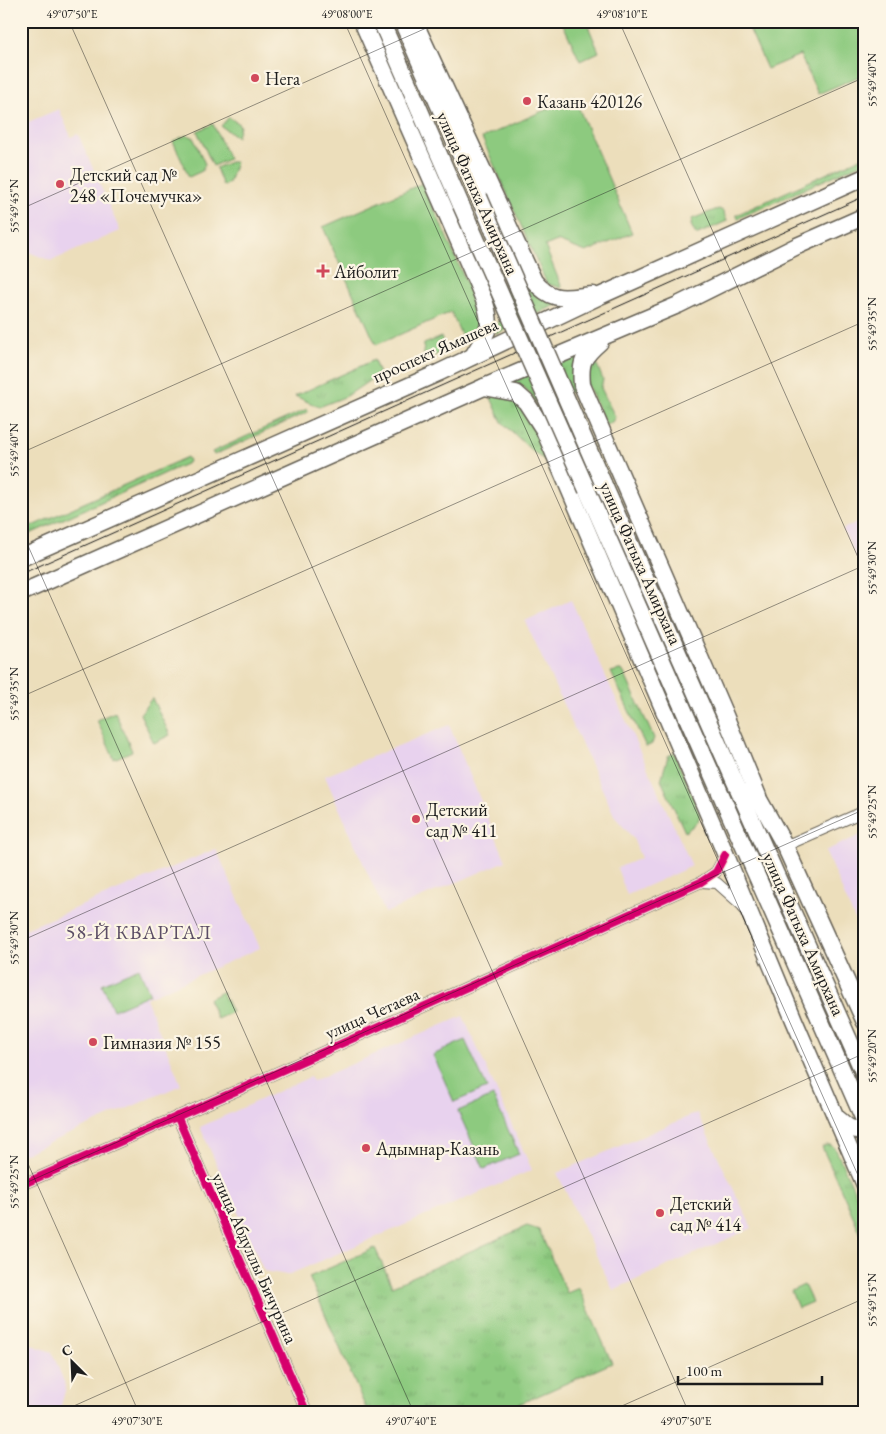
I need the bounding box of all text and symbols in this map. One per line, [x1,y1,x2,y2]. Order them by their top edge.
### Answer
text: 49°07'50"E [46,6,98,22]
text: 49°08'00"E [321,6,373,22]
text: 49°08'10"E [596,6,648,22]
text: 55°49'40"N [864,53,880,107]
place label: Нега [265,67,301,90]
marker: Нега [249,72,261,84]
place label: Казань 420126 [537,90,642,113]
marker: Казань 420126 [521,95,533,107]
street label: улица Фатыха Амирхана [432,108,525,279]
place label: Детский сад № 248 «Почемучка» [70,163,203,207]
marker: Детский сад № 248 «Почемучка» [54,178,66,190]
text: 55°49'45"N [6,179,22,233]
place label: Айболит [333,260,399,283]
marker: Айболит [316,264,330,278]
text: 55°49'35"N [864,297,880,351]
street label: проспект Ямашева [369,312,502,388]
text: 55°49'40"N [6,423,22,477]
street label: улица Фатыха Амирхана [595,478,688,649]
text: 55°49'30"N [864,541,880,595]
text: 55°49'35"N [6,667,22,721]
text: 55°49'25"N [864,785,880,839]
place label: Детский сад № 411 [426,798,497,842]
marker: Детский сад № 411 [410,813,422,825]
street label: улица Фатыха Амирхана [758,849,851,1020]
text: 55°49'30"N [6,911,22,965]
district label: 58-Й КВАРТАЛ [66,919,212,945]
street label: улица Четаева [321,982,424,1044]
text: 55°49'20"N [864,1029,880,1083]
place label: Гимназия № 155 [103,1031,221,1054]
marker: Гимназия № 155 [87,1036,99,1048]
place label: Адымнар-Казань [375,1137,499,1160]
marker: Адымнар-Казань [360,1142,372,1154]
text: 55°49'25"N [6,1155,22,1209]
street label: улица Абдуллы Бичурина [207,1169,303,1348]
place label: Детский сад № 414 [670,1192,742,1236]
marker: Детский сад № 414 [654,1207,666,1219]
text: 55°49'15"N [864,1273,880,1327]
north arrow [48,1336,98,1386]
text: С [59,1340,75,1360]
scale bar [678,1354,822,1386]
text: 100 m [686,1361,723,1380]
text: 49°07'30"E [111,1413,163,1429]
text: 49°07'40"E [385,1413,437,1429]
text: 49°07'50"E [660,1413,712,1429]

